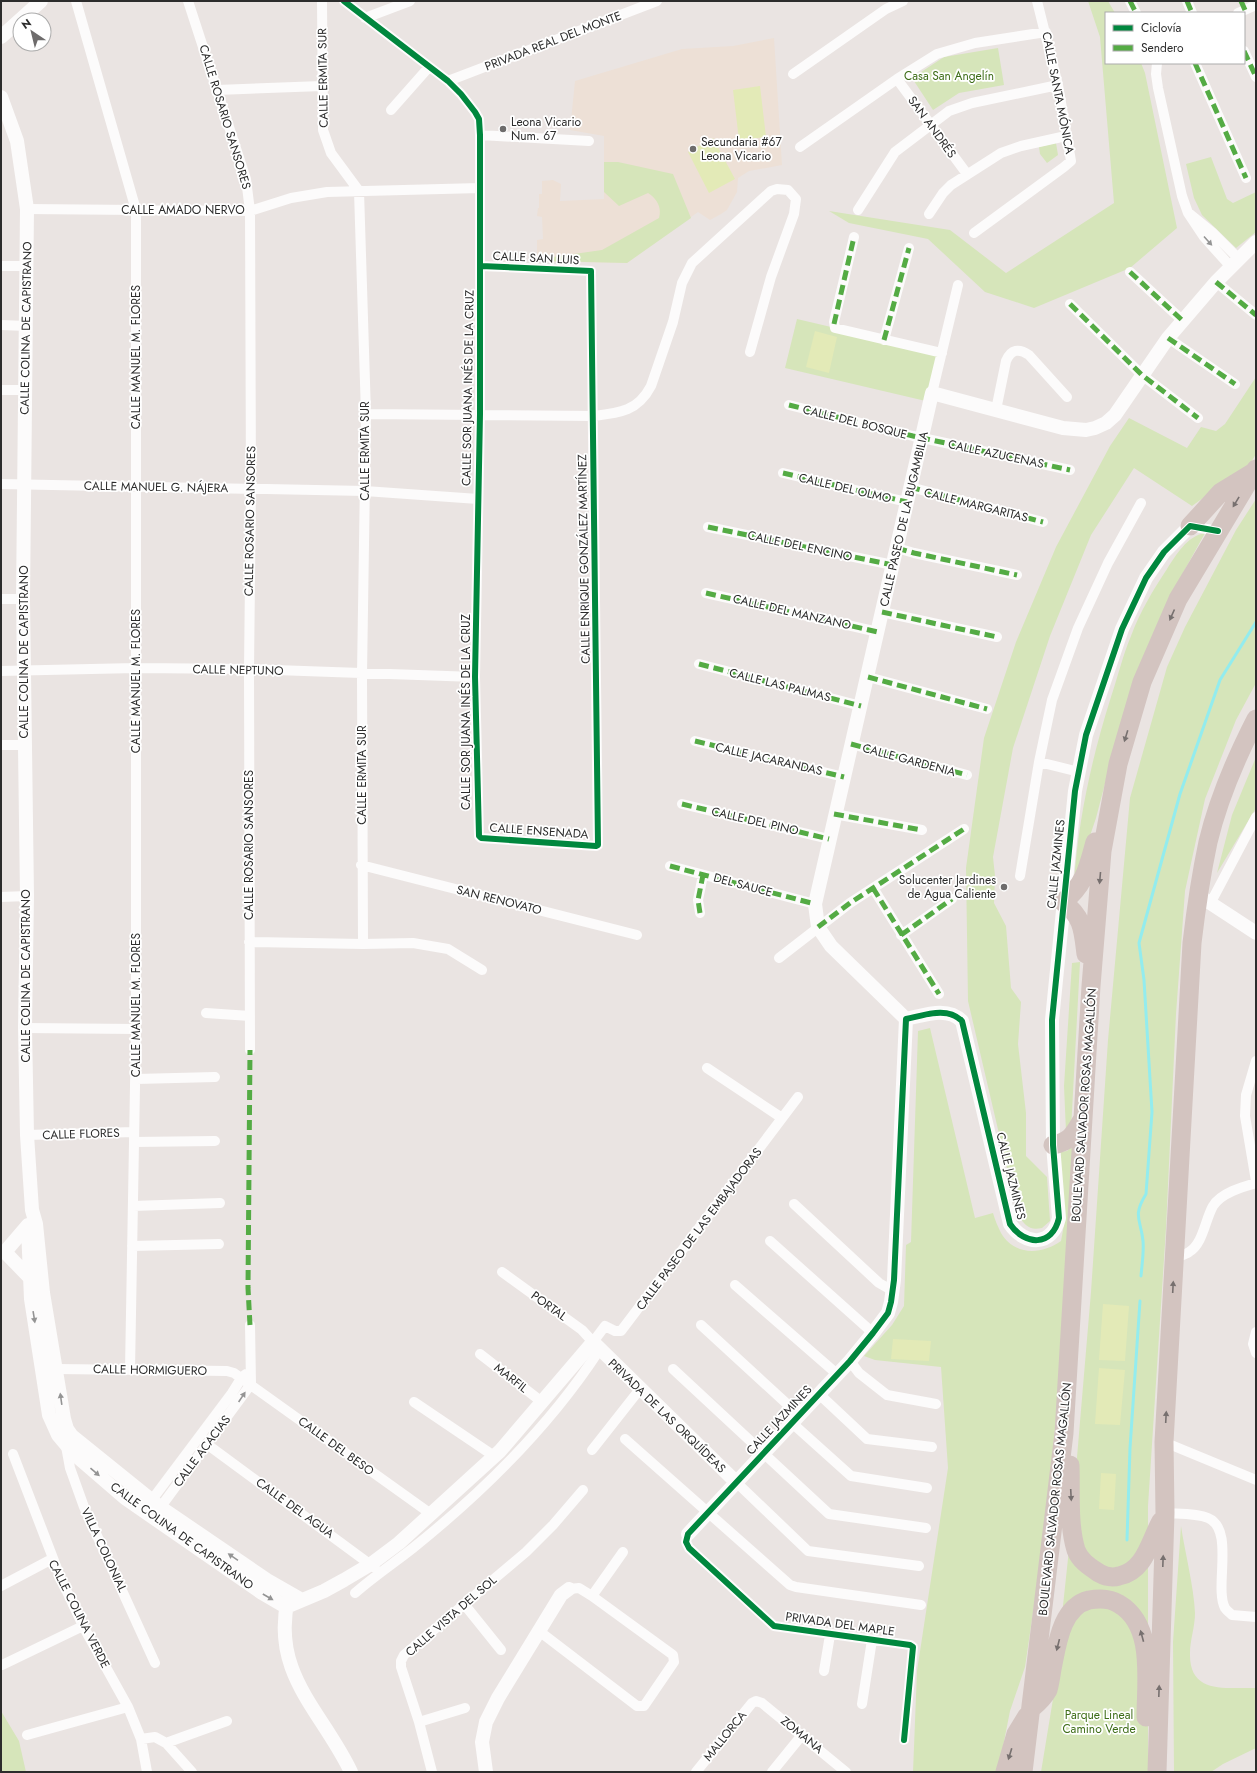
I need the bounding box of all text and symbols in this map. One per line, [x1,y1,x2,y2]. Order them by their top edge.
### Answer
street label: PRIVADA REAL DEL MONTE [482,7,624,75]
north arrow [12,12,52,52]
legend [1105,12,1245,64]
text: N [18,15,34,33]
text: Ciclovía [1141,19,1182,37]
street label: CALLE ERMITA SUR [313,28,333,128]
street label: CALLE SANTA MÓNICA [1037,30,1079,156]
text: Sendero [1141,39,1184,57]
street label: CALLE ROSARIO SANSORES [194,43,256,192]
park label: Casa San Angelín [904,67,994,85]
street label: SAN ANDRÉS [903,92,961,162]
place label: Leona Vicario Num. 67 [511,113,582,145]
marker: Leona Vicario Num. 67 [498,124,508,134]
place label: Secundaria #67 Leona Vicario [701,133,782,165]
marker: Secundaria #67 Leona Vicario [688,144,698,154]
street label: CALLE AMADO NERVO [121,201,245,219]
one-way arrow [1203,236,1212,246]
street label: CALLE COLINA DE CAPISTRANO [15,241,37,415]
street label: CALLE SAN LUIS [492,247,580,269]
street label: CALLE MANUEL M. FLORES [127,284,145,429]
street label: CALLE SOR JUANA INÉS DE LA CRUZ [457,289,479,486]
street label: CALLE DEL BOSQUE [801,400,909,444]
street label: CALLE ERMITA SUR [356,401,374,501]
street label: CALLE PASEO DE LA BUGAMBILIA [875,430,933,608]
street label: CALLE AZUCENAS [946,435,1046,473]
street label: CALLE ROSARIO SANSORES [240,445,260,596]
street label: CALLE ENRIQUE GONZÁLEZ MARTÍNEZ [573,454,595,664]
street label: CALLE DEL OLMO [797,469,893,507]
street label: CALLE MANUEL G. NÁJERA [84,477,228,497]
street label: CALLE MARGARITAS [922,483,1030,527]
one-way arrow [1232,496,1239,508]
street label: CALLE DEL ENCINO [746,526,854,566]
street label: CALLE COLINA DE CAPISTRANO [15,565,33,739]
street label: CALLE DEL MANZANO [731,590,853,634]
street label: CALLE MANUEL M. FLORES [127,608,145,753]
one-way arrow [1168,609,1175,621]
street label: CALLE SOR JUANA INÉS DE LA CRUZ [457,613,475,810]
street label: CALLE NEPTUNO [192,660,284,680]
street label: CALLE LAS PALMAS [727,664,833,706]
street label: CALLE ERMITA SUR [353,725,371,825]
one-way arrow [1123,731,1129,743]
street label: CALLE JACARANDAS [714,738,825,780]
street label: CALLE GARDENIA [861,739,958,781]
street label: CALLE ROSARIO SANSORES [240,770,258,920]
street label: CALLE DEL PINO [710,802,800,840]
street label: CALLE JAZMINES [1042,818,1070,909]
street label: CALLE ENSENADA [489,819,589,843]
street label: DEL SAUCE [711,868,775,902]
place label: Solucenter Jardines de Agua Caliente [899,871,996,903]
one-way arrow [1097,872,1103,884]
street label: SAN RENOVATO [454,881,544,919]
marker: Solucenter Jardines de Agua Caliente [999,882,1009,892]
street label: CALLE COLINA DE CAPISTRANO [17,889,35,1063]
street label: CALLE MANUEL M. FLORES [127,932,145,1077]
street label: BOULEVARD SALVADOR ROSAS MAGALLÓN [1067,987,1101,1223]
street label: CALLE FLORES [42,1124,120,1144]
street label: CALLE JAZMINES [991,1130,1031,1222]
street label: CALLE PASEO DE LAS EMBAJADORAS [632,1144,766,1314]
one-way arrow [1170,1280,1176,1293]
street label: PORTAL [527,1287,571,1326]
one-way arrow [31,1311,37,1323]
street label: PRIVADA DE LAS ORQUÍDEAS [604,1355,730,1478]
street label: MARFIL [490,1359,532,1397]
street label: CALLE HORMIGUERO [93,1360,207,1380]
street label: CALLE JAZMINES [742,1381,816,1459]
street label: BOULEVARD SALVADOR ROSAS MAGALLÓN [1034,1382,1076,1616]
one-way arrow [238,1391,246,1402]
one-way arrow [58,1393,64,1406]
street label: CALLE ACACIAS [169,1411,235,1491]
one-way arrow [1162,1411,1169,1423]
street label: CALLE DEL BESO [294,1412,378,1480]
one-way arrow [89,1467,100,1476]
street label: CALLE DEL AGUA [252,1473,338,1543]
street label: CALLE COLINA DE CAPISTRANO [107,1478,257,1594]
one-way arrow [1068,1489,1075,1501]
street label: VILLA COLONIAL [77,1505,132,1596]
one-way arrow [227,1553,238,1561]
one-way arrow [1160,1554,1166,1567]
street label: CALLE COLINA VERDE [44,1557,114,1671]
street label: CALLE VISTA DEL SOL [402,1571,501,1661]
one-way arrow [262,1593,274,1600]
street label: PRIVADA DEL MAPLE [784,1607,896,1641]
one-way arrow [1138,1629,1144,1642]
one-way arrow [1054,1639,1060,1651]
one-way arrow [1156,1685,1163,1697]
park label: Parque Lineal Camino Verde [1062,1706,1136,1738]
street label: MALLORCA [699,1707,751,1765]
street label: ZOMANA [777,1712,827,1758]
one-way arrow [1007,1748,1013,1760]

